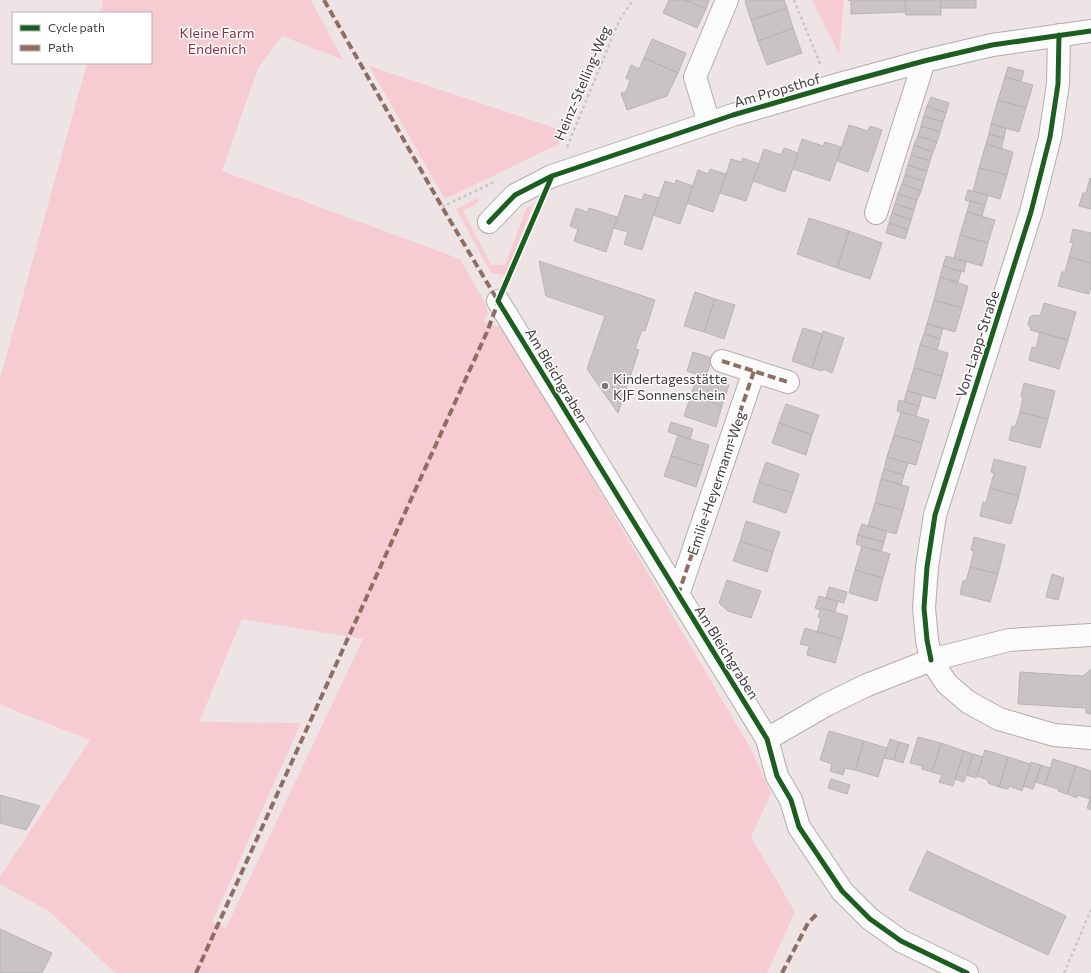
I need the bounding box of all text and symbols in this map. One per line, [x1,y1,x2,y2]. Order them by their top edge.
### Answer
legend [12,12,152,64]
text: Cycle path [48,20,105,34]
street label: Heinz-Stelling-Weg [550,23,614,143]
park label: Kleine Farm Endenich [180,24,254,57]
text: Path [48,40,74,54]
street label: Am Propsthof [732,69,823,110]
street label: Von-Lapp-Straße [952,288,1002,400]
street label: Am Bleichgraben [522,325,592,425]
place label: Kindertagesstätte KJF Sonnenschein [613,370,727,403]
marker: Kindertagesstätte KJF Sonnenschein [600,381,610,391]
street label: Emilie-Heyermann-Weg [683,408,749,557]
street label: Am Bleichgraben [691,602,763,702]

